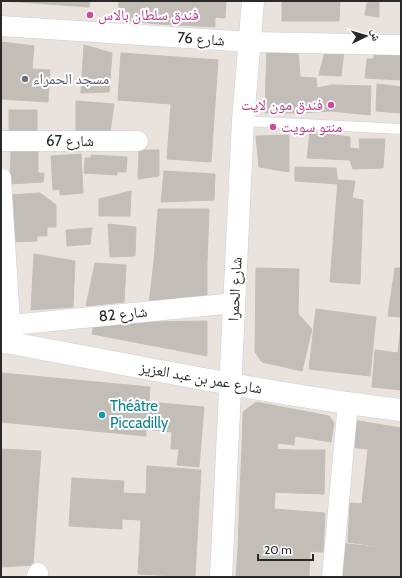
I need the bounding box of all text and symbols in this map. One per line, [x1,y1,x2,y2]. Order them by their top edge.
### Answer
place label: فندق سلطان بالاس [98,6,199,25]
marker: فندق سلطان بالاس [85,10,95,20]
north arrow [346,16,386,56]
street label: شارع 76 [177,28,226,51]
text: ش [367,29,383,42]
place label: مسجد الحمراء [33,70,110,88]
marker: مسجد الحمراء [20,74,30,84]
place label: فندق مون لايت [241,96,323,115]
marker: فندق مون لايت [326,100,336,110]
place label: منتو سويت [281,118,342,136]
marker: منتو سويت [268,122,278,132]
street label: شارع 67 [46,132,94,151]
street label: شارع الحمرا [224,256,247,322]
street label: شارع 82 [98,302,148,326]
street label: شارع عمر بن عبد العزيز [137,358,264,399]
place label: Théâtre Piccadilly [110,397,169,432]
marker: Théâtre Piccadilly [97,410,107,420]
scale bar [258,536,313,562]
text: 20 m [264,542,292,557]

